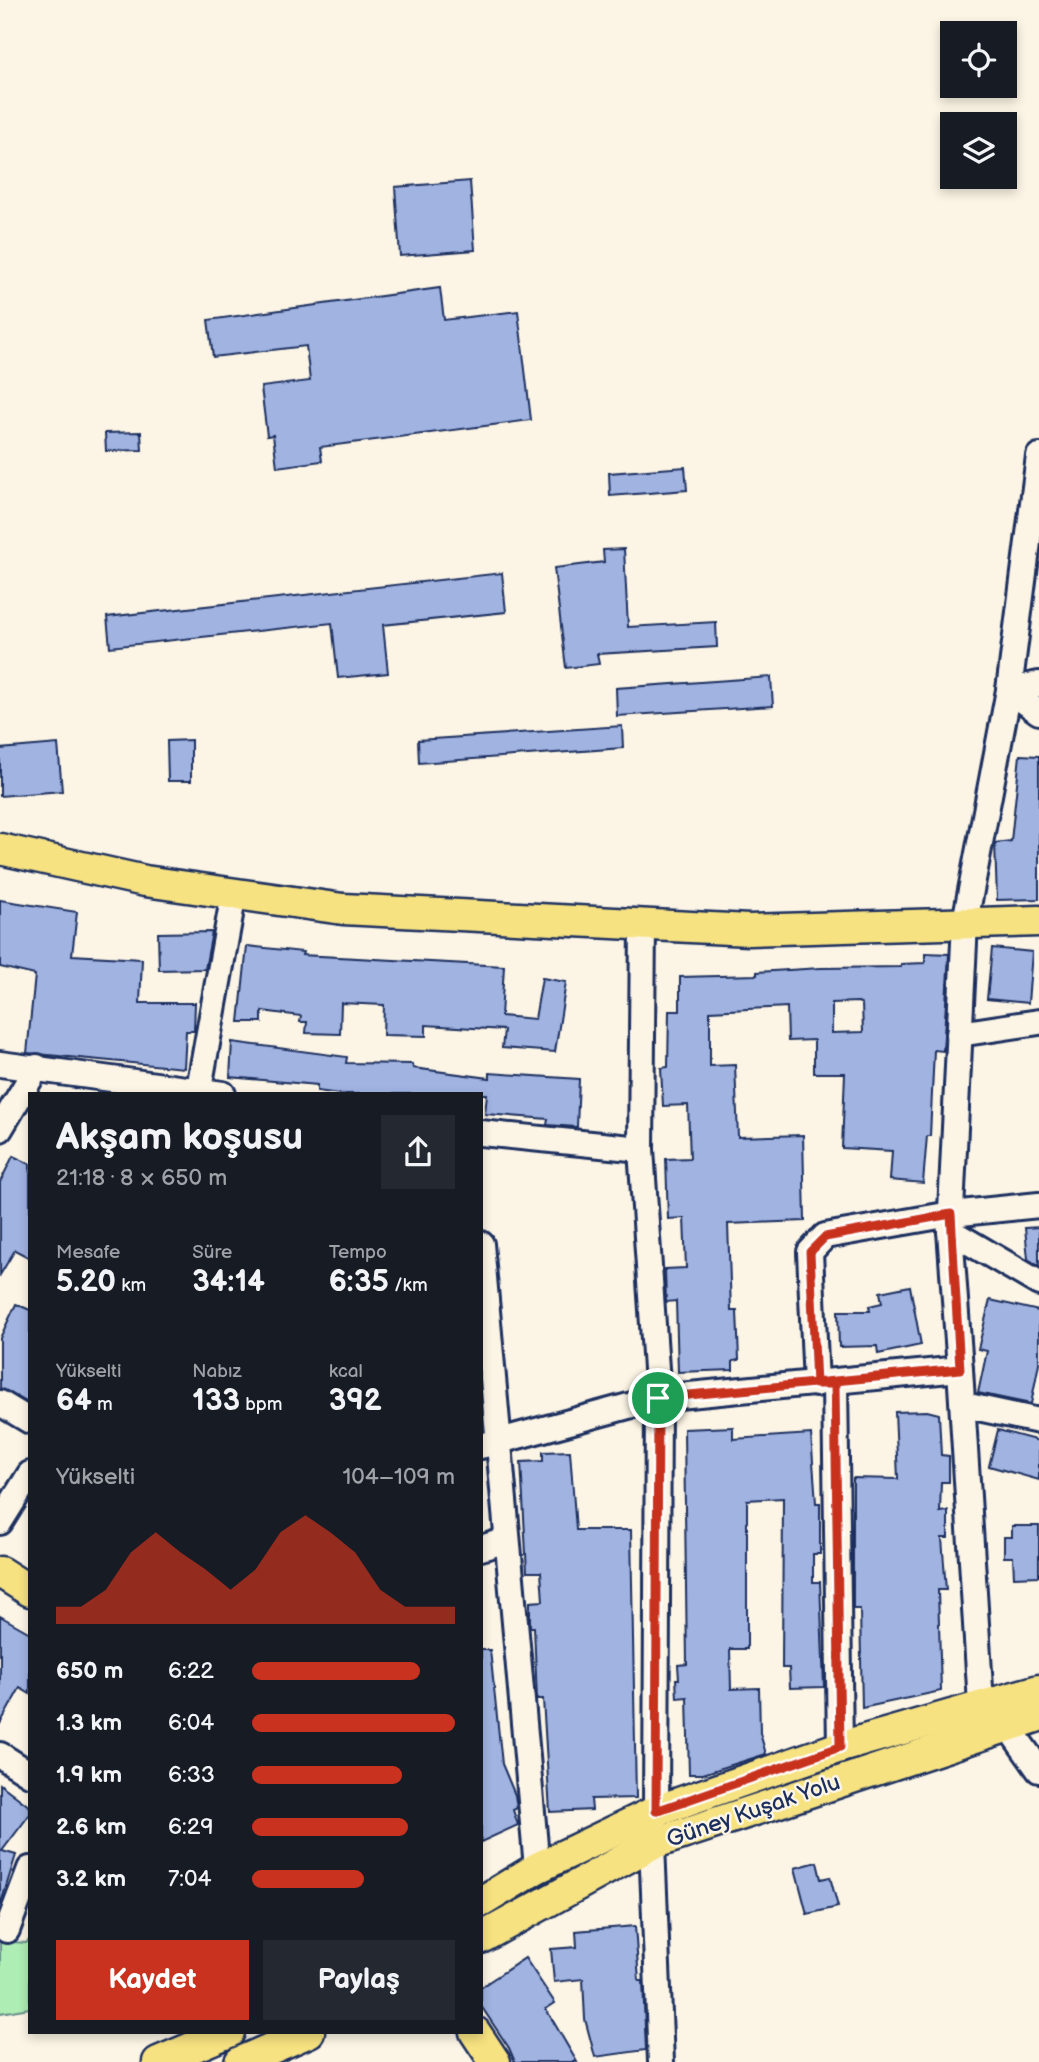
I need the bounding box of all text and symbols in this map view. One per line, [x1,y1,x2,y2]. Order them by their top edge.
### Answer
map controls [940,21,1017,189]
button: locate [940,21,1017,98]
button: layers [940,112,1017,189]
text: Akşam koşusu [56,1115,303,1160]
button: share [381,1115,455,1189]
text: 21:18 · 8 × 650 m [56,1164,227,1192]
text: Mesafe [56,1241,120,1264]
text: Süre [192,1241,232,1264]
text: Tempo [329,1241,387,1264]
text: 5.20 [56,1264,116,1300]
text: 34:14 [192,1264,265,1300]
text: 6:35 [329,1264,389,1300]
text: km [116,1274,146,1297]
text: /km [389,1274,428,1297]
text: Yükselti [56,1360,121,1383]
text: Nabız [192,1360,242,1383]
text: kcal [329,1360,363,1383]
pin [628,1368,688,1428]
icon: arrive [639,1379,677,1417]
text: 64 [56,1383,92,1419]
text: 133 [192,1383,240,1419]
text: 392 [329,1383,382,1419]
text: m [92,1393,113,1416]
text: bpm [240,1393,283,1416]
text: Yükselti [56,1463,135,1491]
text: 104–109 m [342,1463,455,1491]
text: 650 m [56,1657,123,1685]
text: 6:22 [168,1657,214,1685]
text: 1.3 km [56,1709,122,1737]
text: 6:04 [168,1709,214,1737]
text: 1.9 km [56,1761,122,1789]
text: 6:33 [168,1761,215,1789]
street label: Güney Kuşak Yolu [663,1768,844,1854]
text: 2.6 km [56,1813,127,1841]
text: 6:29 [168,1813,214,1841]
text: 3.2 km [56,1865,126,1893]
text: 7:04 [168,1865,212,1893]
button: Kaydet [56,1940,249,2020]
button: Paylaş [263,1940,455,2020]

